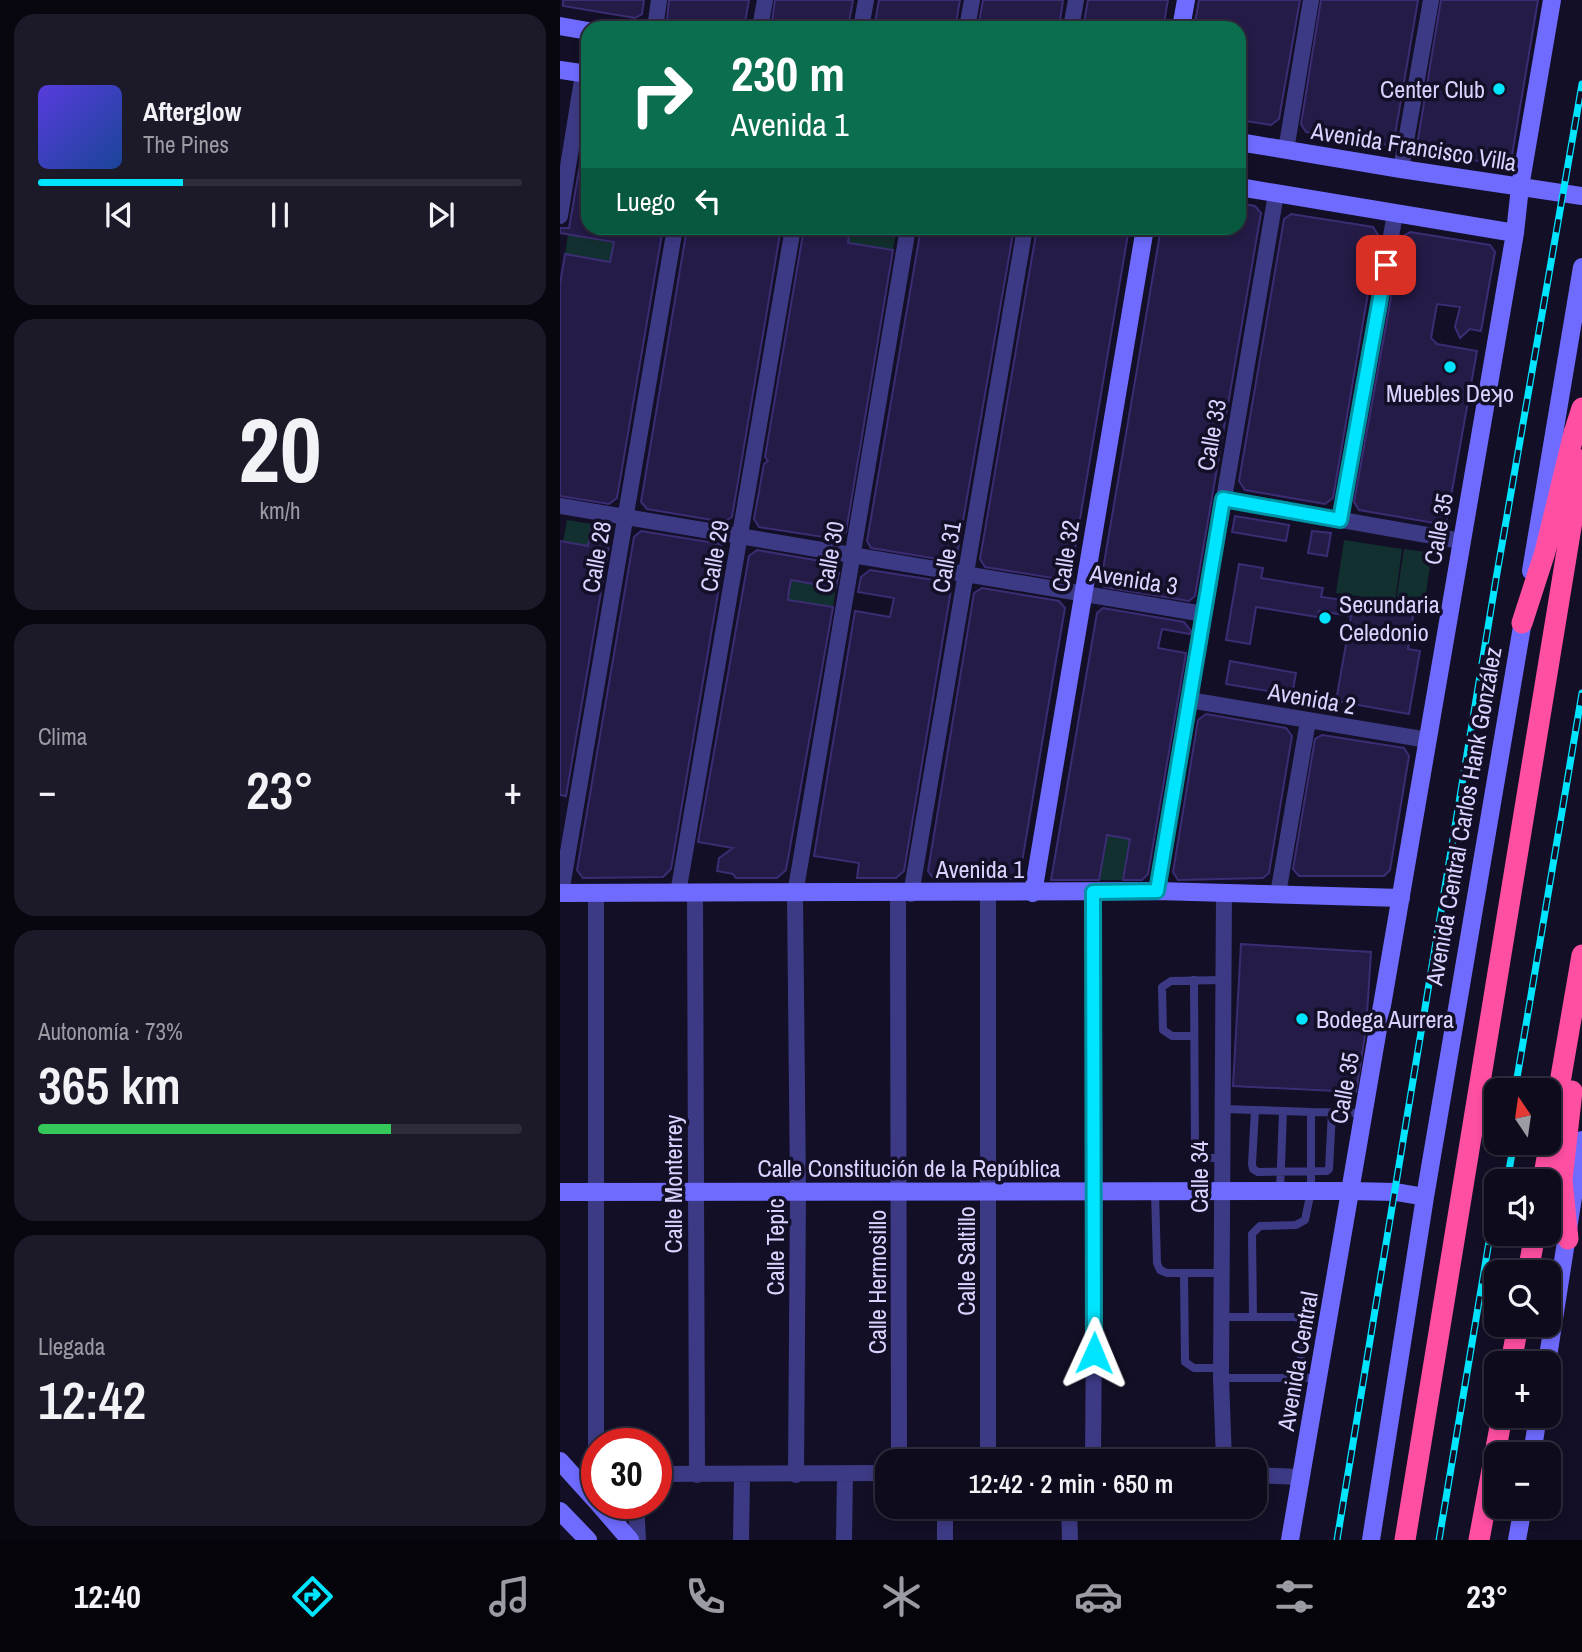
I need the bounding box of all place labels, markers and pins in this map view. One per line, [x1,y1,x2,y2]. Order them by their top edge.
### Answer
place label: Center Club [1380,73,1485,105]
marker: Center Club [1491,81,1507,97]
pin [1356,235,1416,295]
marker: Muebles Deʞo [1442,359,1458,375]
place label: Muebles Deʞo [1386,377,1514,409]
place label: Secundaria Celedonio [1339,588,1440,648]
marker: Secundaria Celedonio [1317,610,1333,626]
place label: Bodega Aurrera [1316,1003,1454,1035]
marker: Bodega Aurrera [1294,1011,1310,1027]

